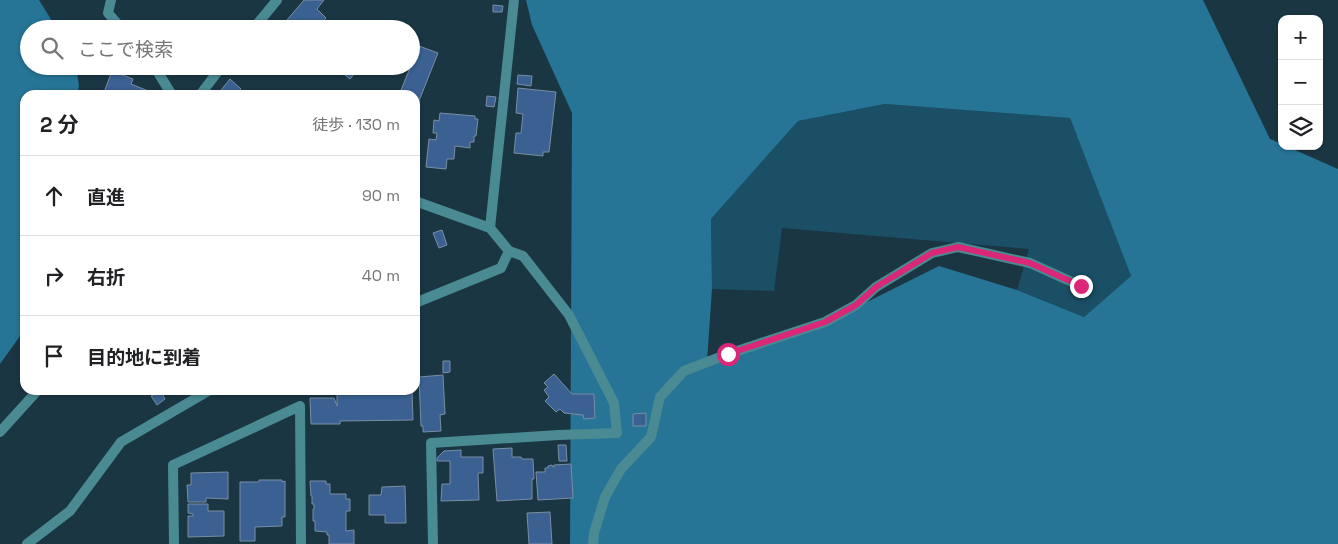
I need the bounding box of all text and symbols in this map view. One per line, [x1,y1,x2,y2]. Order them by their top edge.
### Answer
map controls [1278,15,1323,150]
button: + [1278,15,1323,60]
search box [20,20,420,75]
icon: search [38,34,66,62]
text: ここで検索 [78,37,173,62]
button: − [1278,60,1323,105]
button: layers [1278,105,1323,150]
text: 2 分 [40,111,79,138]
text: 徒歩 · 130 m [312,114,400,135]
icon: ahead [40,182,68,210]
text: 直進 [87,185,125,210]
text: 90 m [362,185,400,206]
icon: right [40,262,68,290]
text: 右折 [87,265,125,290]
text: 40 m [362,265,400,286]
route end [1070,275,1093,298]
icon: arrive [40,342,68,370]
route start [717,343,740,366]
text: 目的地に到着 [87,345,201,370]

